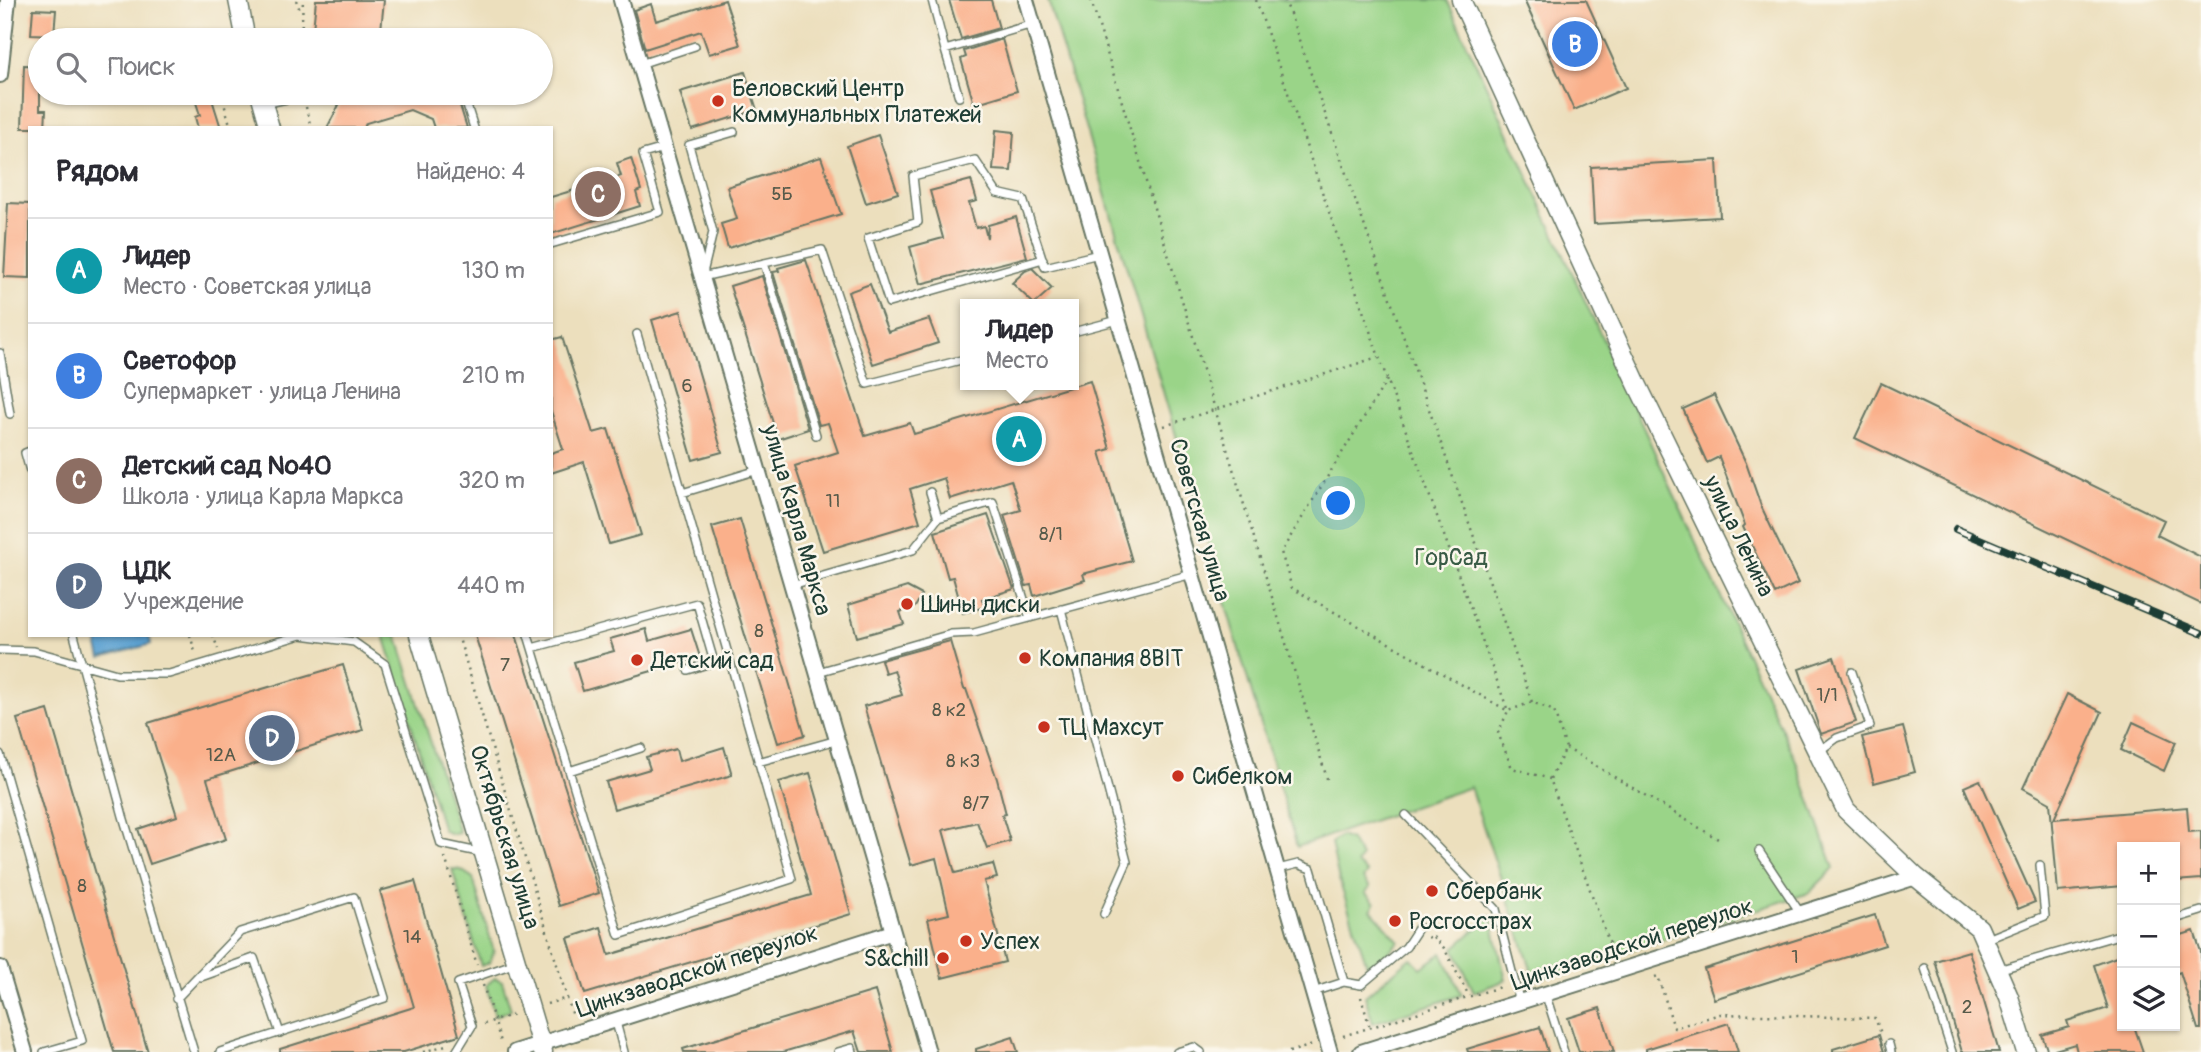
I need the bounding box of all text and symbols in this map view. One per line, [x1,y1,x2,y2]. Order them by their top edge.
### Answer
pin: B [1552,18,1598,70]
search box [28,28,553,105]
icon: search [52,48,90,86]
text: Поиск [108,51,176,83]
place label: Беловский Центр Коммунальных Платежей [732,74,982,129]
marker: Беловский Центр Коммунальных Платежей [710,93,726,109]
text: Рядом [56,153,139,190]
text: Найдено: 4 [415,157,525,186]
pin: C [575,168,621,220]
house number: 5Б [771,182,793,206]
text: Лидер [123,240,191,272]
text: A [72,256,86,285]
text: 130 m [462,256,525,285]
text: Место · Советская улица [123,272,371,301]
popup [960,299,1079,390]
text: Лидер [986,314,1053,346]
text: Светофор [123,345,236,377]
text: Место [986,346,1049,375]
text: B [72,361,86,390]
text: 210 m [462,361,525,390]
house number: 6 [681,374,693,398]
text: Супермаркет · улица Ленина [123,377,401,406]
pin: A [996,413,1042,465]
street label: улица Карла Маркса [756,420,838,619]
street label: Советская улица [1163,435,1237,605]
text: Детский сад №40 [123,450,332,482]
text: C [72,466,86,495]
text: 320 m [458,466,525,495]
street label: улица Ленина [1697,470,1781,601]
text: Школа · улица Карла Маркса [123,482,403,511]
your location [1321,486,1355,520]
house number: 11 [826,489,840,513]
house number: 8/1 [1039,522,1063,546]
park label: ГорСад [1415,543,1488,572]
text: ЦДК [123,555,172,587]
text: D [72,571,86,600]
text: 440 m [457,571,525,600]
text: Учреждение [123,587,244,616]
place label: Шины диски [921,590,1039,619]
marker: Шины диски [899,596,915,612]
house number: 8 [754,619,764,643]
place label: Компания 8BIT [1039,644,1184,673]
place label: Детский сад [650,646,774,675]
marker: Компания 8BIT [1017,650,1033,666]
marker: Детский сад [629,652,645,668]
house number: 7 [500,653,510,677]
house number: 1/1 [1816,683,1838,707]
house number: 8 к2 [932,698,966,722]
pin: D [249,712,295,764]
place label: ТЦ Махсут [1058,713,1164,742]
marker: ТЦ Махсут [1036,719,1052,735]
street label: Октябрьская улица [463,742,547,932]
house number: 12А [206,743,236,767]
house number: 8 к3 [946,749,980,773]
place label: Сибелком [1192,762,1292,791]
marker: Сибелком [1170,768,1186,784]
house number: 8/7 [963,791,989,815]
map controls [2117,842,2180,1031]
button: + [2117,842,2180,905]
house number: 8 [77,874,87,898]
place label: Сбербанк [1446,877,1543,906]
marker: Сбербанк [1424,883,1440,899]
street label: Цинкзаводской переулок [1507,891,1757,997]
button: − [2117,905,2180,968]
place label: Росгосстрах [1409,907,1532,936]
marker: Росгосстрах [1387,913,1403,929]
street label: Цинкзаводской переулок [572,918,822,1024]
house number: 14 [403,925,421,949]
place label: Успех [980,927,1040,956]
marker: Успех [958,933,974,949]
place label: S&chill [863,944,929,973]
house number: 1 [1791,945,1799,969]
marker: S&chill [935,950,951,966]
button: layers [2117,968,2180,1031]
house number: 2 [1962,995,1972,1019]

